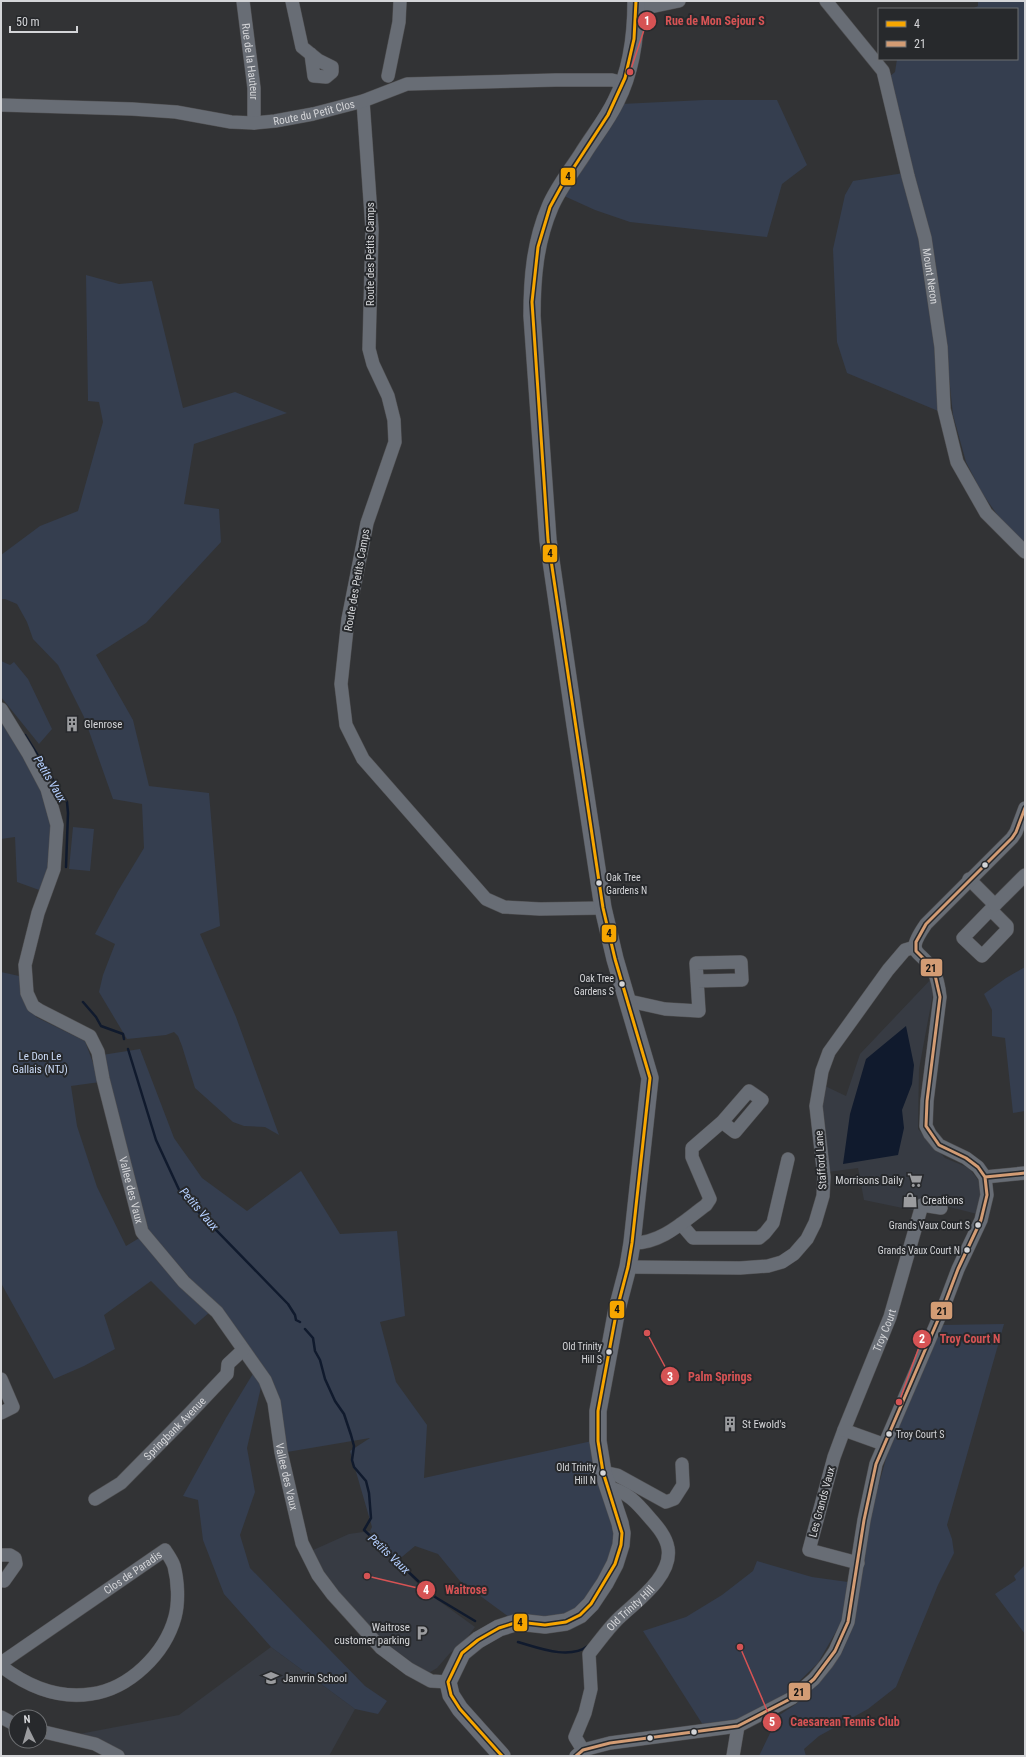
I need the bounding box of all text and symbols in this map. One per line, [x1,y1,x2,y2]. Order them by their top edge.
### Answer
scale bar [10,8,77,34]
legend [878,8,1018,60]
callout: Rue de Mon Sejour S [637,9,773,33]
text: 1 [644,14,650,28]
text: Rue de Mon Sejour S [665,14,765,28]
text: 50 m [16,15,40,29]
text: 4 [914,17,920,31]
street label: Rue de la Hauteur [239,23,261,100]
text: 21 [914,37,926,51]
street label: Route du Petit Clos [272,97,356,128]
line badge: 4 [560,167,576,186]
text: 4 [565,170,571,183]
street label: Route des Petits Camps [364,202,377,306]
street label: Mount Neron [920,247,941,305]
street label: Route des Petits Camps [342,528,372,632]
line badge: 4 [542,544,558,563]
text: 4 [547,547,553,560]
building icon: Glenrose [63,715,81,733]
place label: Glenrose [84,718,122,731]
water label: Petits Vaux [31,753,70,806]
unlabelled marker [980,860,990,870]
place label: Oak Tree Gardens N [606,872,647,896]
marker: Oak Tree Gardens N [594,878,604,888]
line badge: 4 [601,924,617,943]
text: 4 [606,927,612,940]
line badge: 21 [920,958,943,977]
text: 21 [925,962,937,975]
place label: Oak Tree Gardens S [574,973,614,997]
marker: Oak Tree Gardens S [617,979,627,989]
park label: Le Don Le Gallais (NTJ) [12,1050,68,1076]
street label: Stafford Lane [812,1130,830,1190]
street label: Vallee des Vaux [117,1155,146,1225]
supermarket icon: Morrisons Daily [906,1171,924,1189]
place label: Morrisons Daily [835,1174,903,1187]
water label: Petits Vaux [177,1185,222,1234]
shop icon: Creations [901,1191,919,1209]
place label: Creations [922,1194,964,1207]
place label: Grands Vaux Court S [889,1220,970,1231]
marker: Grands Vaux Court S [973,1220,983,1230]
place label: Grands Vaux Court N [878,1245,960,1256]
marker: Grands Vaux Court N [962,1245,972,1255]
line badge: 4 [609,1300,625,1319]
line badge: 21 [930,1301,953,1320]
text: 4 [614,1303,620,1316]
text: 21 [936,1305,948,1318]
street label: Troy Court [870,1307,898,1354]
callout: Troy Court N [912,1327,1009,1351]
text: 2 [919,1332,925,1346]
text: Troy Court N [940,1332,1000,1346]
place label: Old Trinity Hill S [562,1341,602,1365]
marker: Old Trinity Hill S [604,1347,614,1357]
callout: Palm Springs [660,1364,760,1388]
text: 3 [667,1370,673,1384]
text: Palm Springs [688,1370,752,1384]
street label: Springbank Avenue [141,1394,208,1463]
building icon: St Ewold's [721,1415,739,1433]
place label: St Ewold's [742,1418,786,1431]
marker: Troy Court S [884,1429,894,1439]
place label: Troy Court S [896,1429,944,1440]
street label: Vallee des Vaux [273,1442,301,1512]
place label: Old Trinity Hill N [556,1462,596,1486]
street label: Les Grands Vaux [806,1465,838,1539]
marker: Old Trinity Hill N [598,1468,608,1478]
water label: Petits Vaux [365,1531,413,1577]
street label: Clos de Paradis [101,1548,164,1597]
callout: Waitrose [416,1578,495,1602]
text: 4 [423,1583,429,1597]
text: Waitrose [445,1583,487,1597]
street label: Old Trinity Hill [604,1583,657,1634]
line badge: 4 [513,1613,528,1632]
text: 4 [517,1616,523,1629]
place label: Waitrose customer parking [334,1621,410,1647]
parking icon: Waitrose customer parking [413,1624,431,1642]
school or university icon: Janvrin School [262,1669,280,1687]
place label: Janvrin School [283,1672,347,1685]
line badge: 21 [788,1682,811,1701]
text: 21 [793,1686,805,1699]
north arrow [8,1709,48,1749]
callout: Caesarean Tennis Club [762,1710,908,1734]
text: N [23,1713,31,1726]
text: 5 [769,1715,775,1729]
text: Caesarean Tennis Club [790,1715,900,1729]
unlabelled marker [689,1727,699,1737]
unlabelled marker [645,1733,655,1743]

